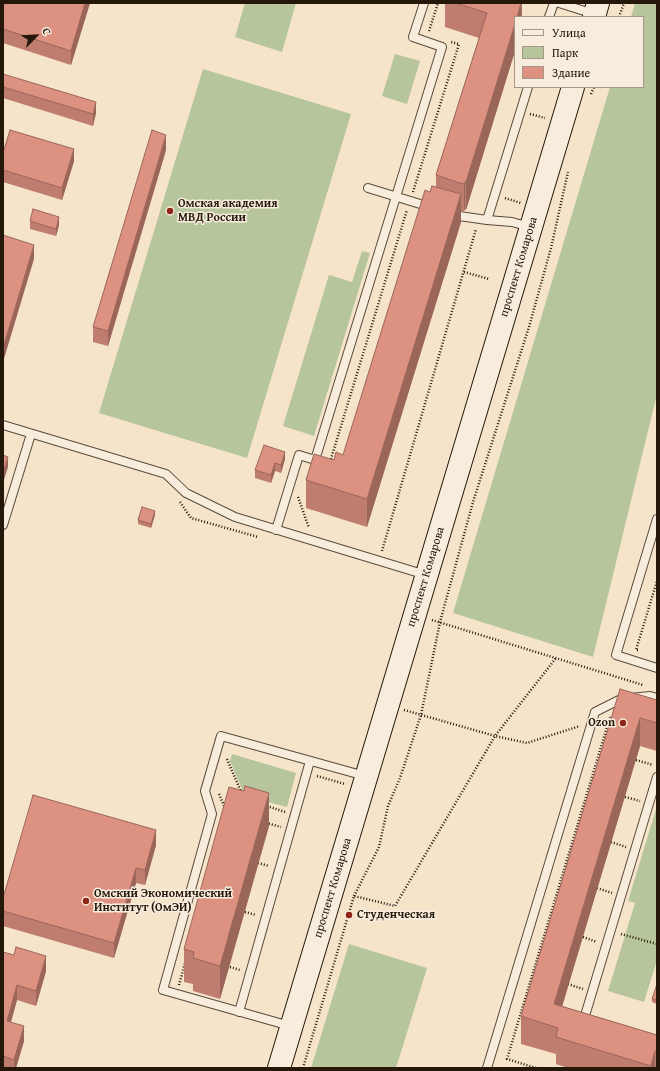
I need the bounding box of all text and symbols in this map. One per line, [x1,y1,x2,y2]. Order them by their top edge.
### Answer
north arrow [16,16,56,56]
legend [514,16,644,88]
text: Улица [552,24,586,41]
text: С [38,25,56,37]
text: Парк [552,44,578,61]
text: Здание [552,64,590,81]
place label: Омская академия МВД России [178,197,278,225]
marker: Омская академия МВД России [165,206,175,216]
street label: проспект Комарова [497,215,541,319]
street label: проспект Комарова [404,525,448,629]
place label: Ozon [588,716,615,730]
marker: Ozon [618,718,628,728]
street label: проспект Комарова [311,836,355,940]
place label: Омский Экономический Институт (ОмЭИ) [94,887,232,915]
marker: Омский Экономический Институт (ОмЭИ) [81,896,91,906]
place label: Студенческая [357,908,435,922]
marker: Студенческая [344,910,354,920]

